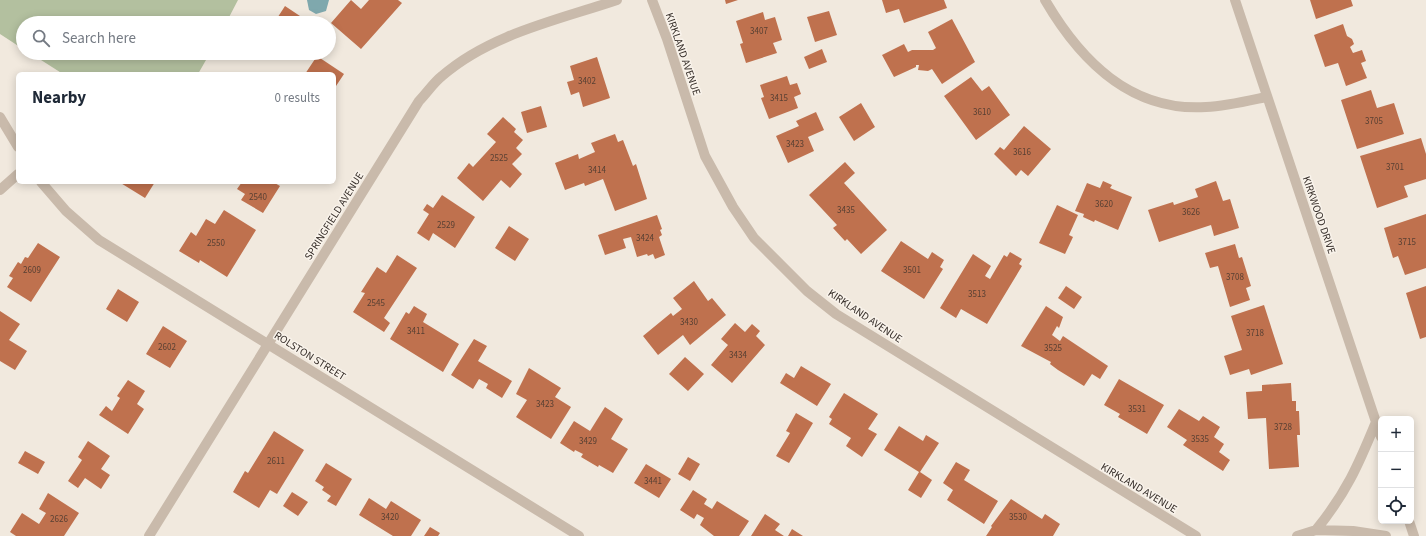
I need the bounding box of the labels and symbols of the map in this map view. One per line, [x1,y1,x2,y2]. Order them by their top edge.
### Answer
street label: KIRKLAND AVENUE [662,11,704,98]
house number: 3407 [750,25,768,38]
house number: 3402 [578,75,596,88]
house number: 3415 [770,92,788,105]
house number: 3610 [973,106,991,119]
house number: 3705 [1365,115,1383,128]
house number: 3423 [786,138,804,151]
house number: 3616 [1013,146,1031,159]
house number: 2525 [490,152,508,165]
house number: 3701 [1386,161,1404,174]
house number: 3414 [588,164,606,177]
street label: SPRINGFIELD AVENUE [301,169,367,263]
street label: KIRKWOOD DRIVE [1299,174,1339,256]
house number: 2540 [249,191,267,204]
house number: 3620 [1095,198,1113,211]
house number: 3435 [837,204,855,217]
house number: 3626 [1182,206,1200,219]
house number: 2529 [437,219,455,232]
house number: 3424 [636,232,654,245]
house number: 3715 [1398,236,1416,249]
house number: 2550 [207,237,225,250]
house number: 2609 [23,264,41,277]
house number: 3501 [903,264,921,277]
house number: 3708 [1226,271,1244,284]
street label: KIRKLAND AVENUE [825,286,905,347]
house number: 3513 [968,288,986,301]
house number: 2545 [367,297,385,310]
house number: 3430 [680,316,698,329]
house number: 3411 [407,325,425,338]
house number: 3718 [1246,327,1264,340]
street label: ROLSTON STREET [271,328,349,384]
house number: 2602 [158,341,176,354]
house number: 3525 [1044,342,1062,355]
house number: 3434 [729,349,747,362]
house number: 3423 [536,398,554,411]
house number: 3531 [1128,403,1146,416]
house number: 3728 [1274,421,1292,434]
house number: 3535 [1191,433,1209,446]
house number: 3429 [579,435,597,448]
house number: 2611 [267,455,285,468]
street label: KIRKLAND AVENUE [1098,459,1180,517]
house number: 3441 [644,475,662,488]
house number: 3420 [381,511,399,524]
house number: 3530 [1009,511,1027,524]
house number: 2626 [50,513,68,526]

